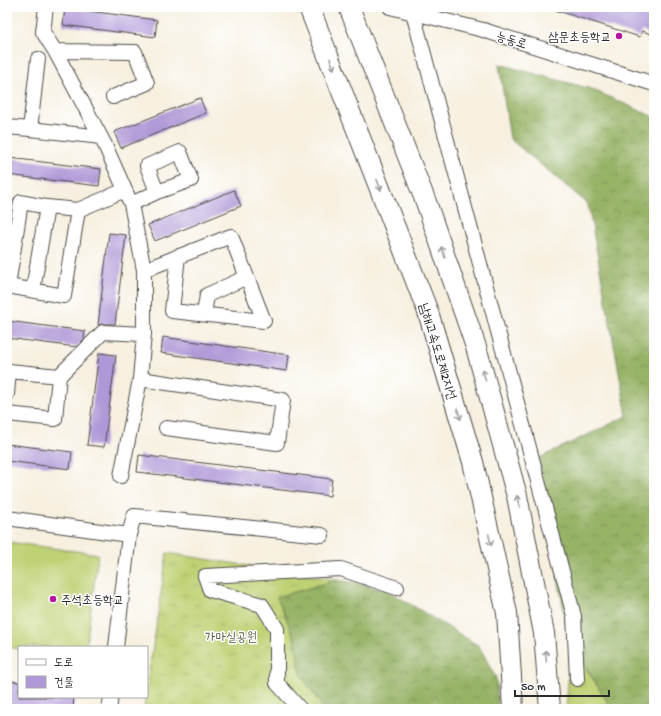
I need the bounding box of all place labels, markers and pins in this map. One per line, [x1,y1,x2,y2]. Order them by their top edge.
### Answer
place label: 삼문초등학교 [548,31,611,46]
marker: 삼문초등학교 [614,31,624,41]
marker: 주석초등학교 [48,594,58,604]
place label: 주석초등학교 [61,594,124,609]

